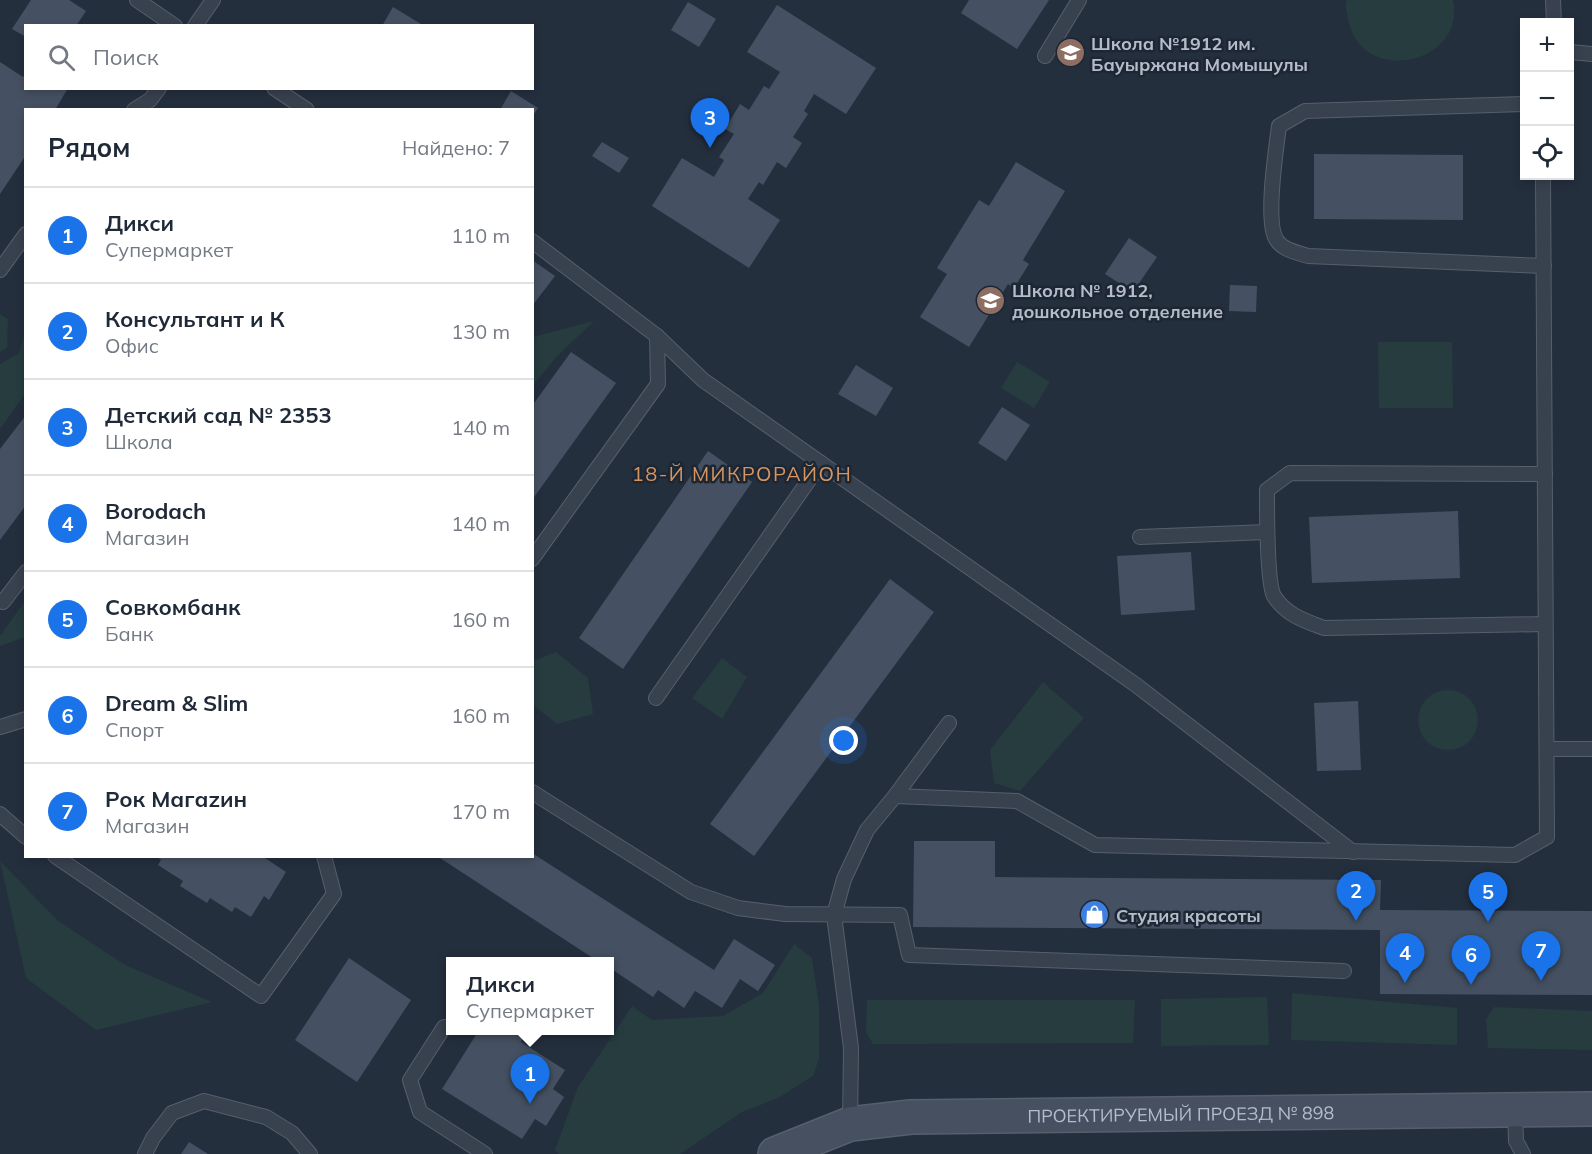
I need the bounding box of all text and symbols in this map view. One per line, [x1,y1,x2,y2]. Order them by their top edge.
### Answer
map controls [1520,18,1574,180]
button: + [1520,18,1574,72]
search box [24,24,534,90]
place label: Школа №1912 им. Бауыржана Момышулы [1091,32,1308,76]
school or university icon: Школа №1912 им. Бауыржана Момышулы [1054,37,1086,69]
icon: search [45,41,78,74]
text: Поиск [93,43,159,71]
button: − [1520,72,1574,126]
pin: 3 [690,98,730,148]
button: locate [1520,126,1574,180]
text: Рядом [48,131,131,164]
text: Найдено: 7 [402,135,510,160]
text: Дикси [105,209,174,237]
text: 1 [62,223,74,248]
text: 110 m [451,223,510,248]
text: Супермаркет [105,237,233,262]
place label: Школа № 1912, дошкольное отделение [1012,279,1223,323]
school or university icon: Школа № 1912, дошкольное отделение [975,284,1007,316]
text: Консультант и К [105,305,285,333]
text: 2 [62,319,74,344]
text: 130 m [451,319,510,344]
text: Офис [105,333,159,358]
text: Детский сад № 2353 [105,401,332,429]
text: 3 [62,415,74,440]
text: 140 m [451,415,510,440]
text: Школа [105,429,173,454]
district label: 18-Й МИКРОРАЙОН [632,461,852,486]
text: Borodach [105,497,206,525]
text: 4 [62,511,74,536]
text: 140 m [451,511,510,536]
text: Магазин [105,525,189,550]
text: Совкомбанк [105,593,241,621]
text: 5 [62,607,74,632]
text: 160 m [451,607,510,632]
text: Банк [105,621,153,646]
text: Dream & Slim [105,689,248,717]
text: 6 [62,703,74,728]
text: 160 m [451,703,510,728]
text: Спорт [105,717,164,742]
your location [829,726,858,755]
text: Рок Магаzин [105,785,247,813]
text: 7 [62,799,74,824]
text: 170 m [451,799,510,824]
text: Магазин [105,813,189,838]
pin: 2 [1336,872,1376,921]
pin: 5 [1468,872,1508,922]
shop icon: Студия красоты [1079,899,1111,931]
place label: Студия красоты [1116,904,1261,927]
pin: 7 [1522,932,1560,981]
pin: 4 [1386,934,1424,983]
pin: 6 [1452,936,1490,985]
popup [446,957,614,1035]
text: Дикси [466,970,535,998]
text: Супермаркет [466,998,594,1023]
pin: 1 [510,1054,550,1104]
street label: ПРОЕКТИРУЕМЫЙ ПРОЕЗД № 898 [1027,1101,1334,1127]

